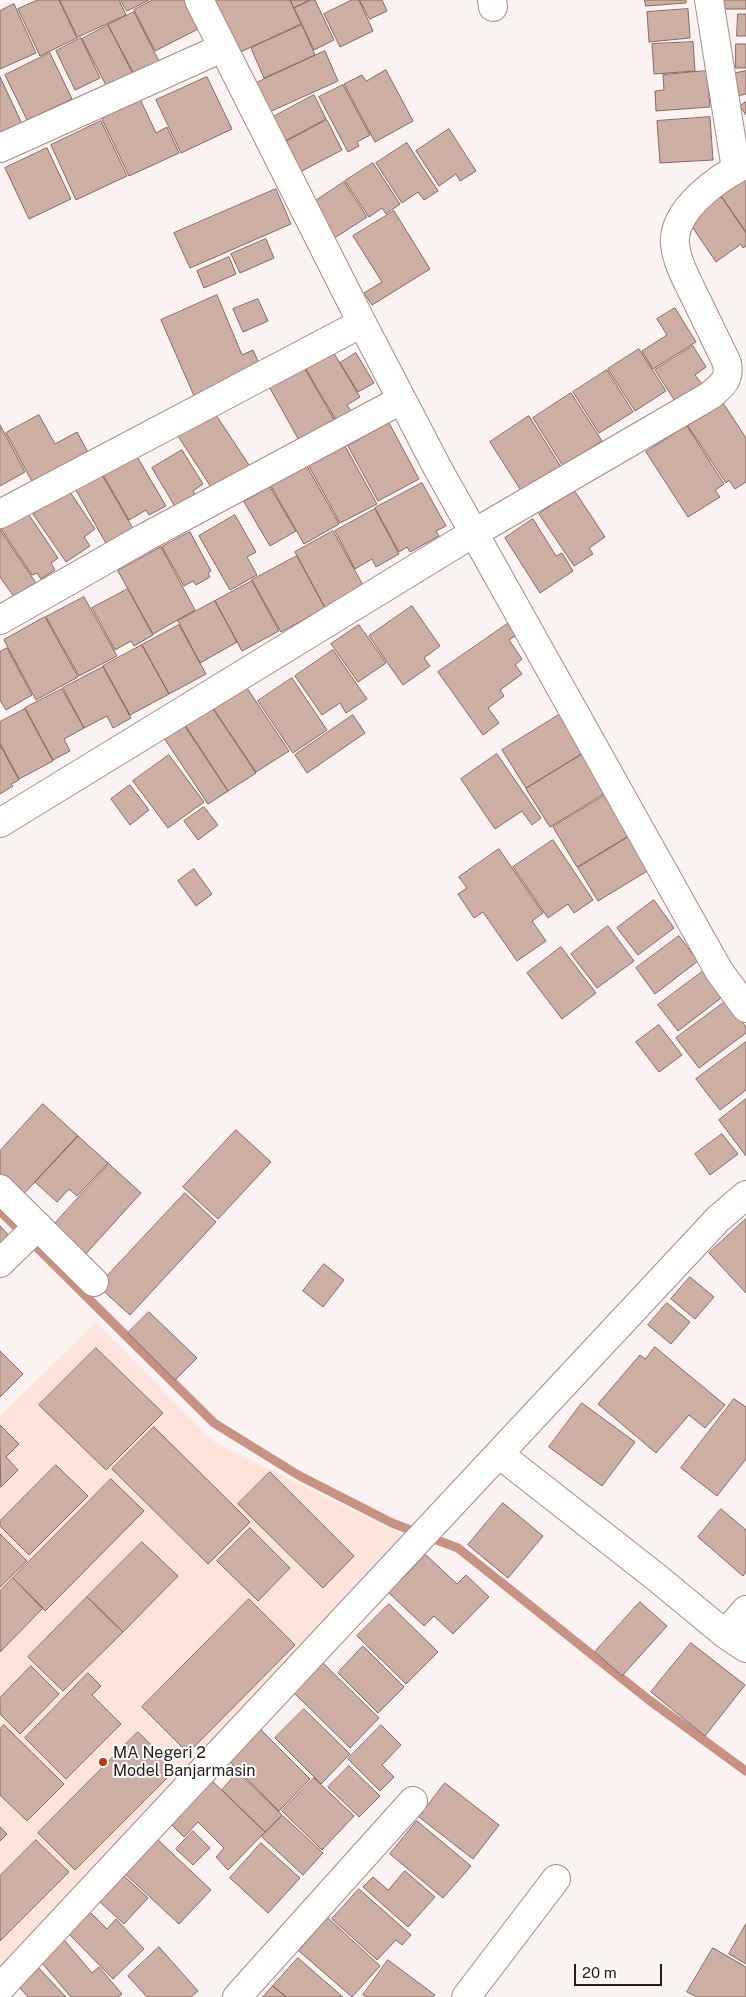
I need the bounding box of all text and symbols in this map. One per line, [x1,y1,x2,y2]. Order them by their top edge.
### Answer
place label: MA Negeri 2 Model Banjarmasin [113,1743,256,1781]
marker: MA Negeri 2 Model Banjarmasin [97,1756,109,1768]
scale bar [576,1954,664,1986]
text: 20 m [582,1964,617,1981]

